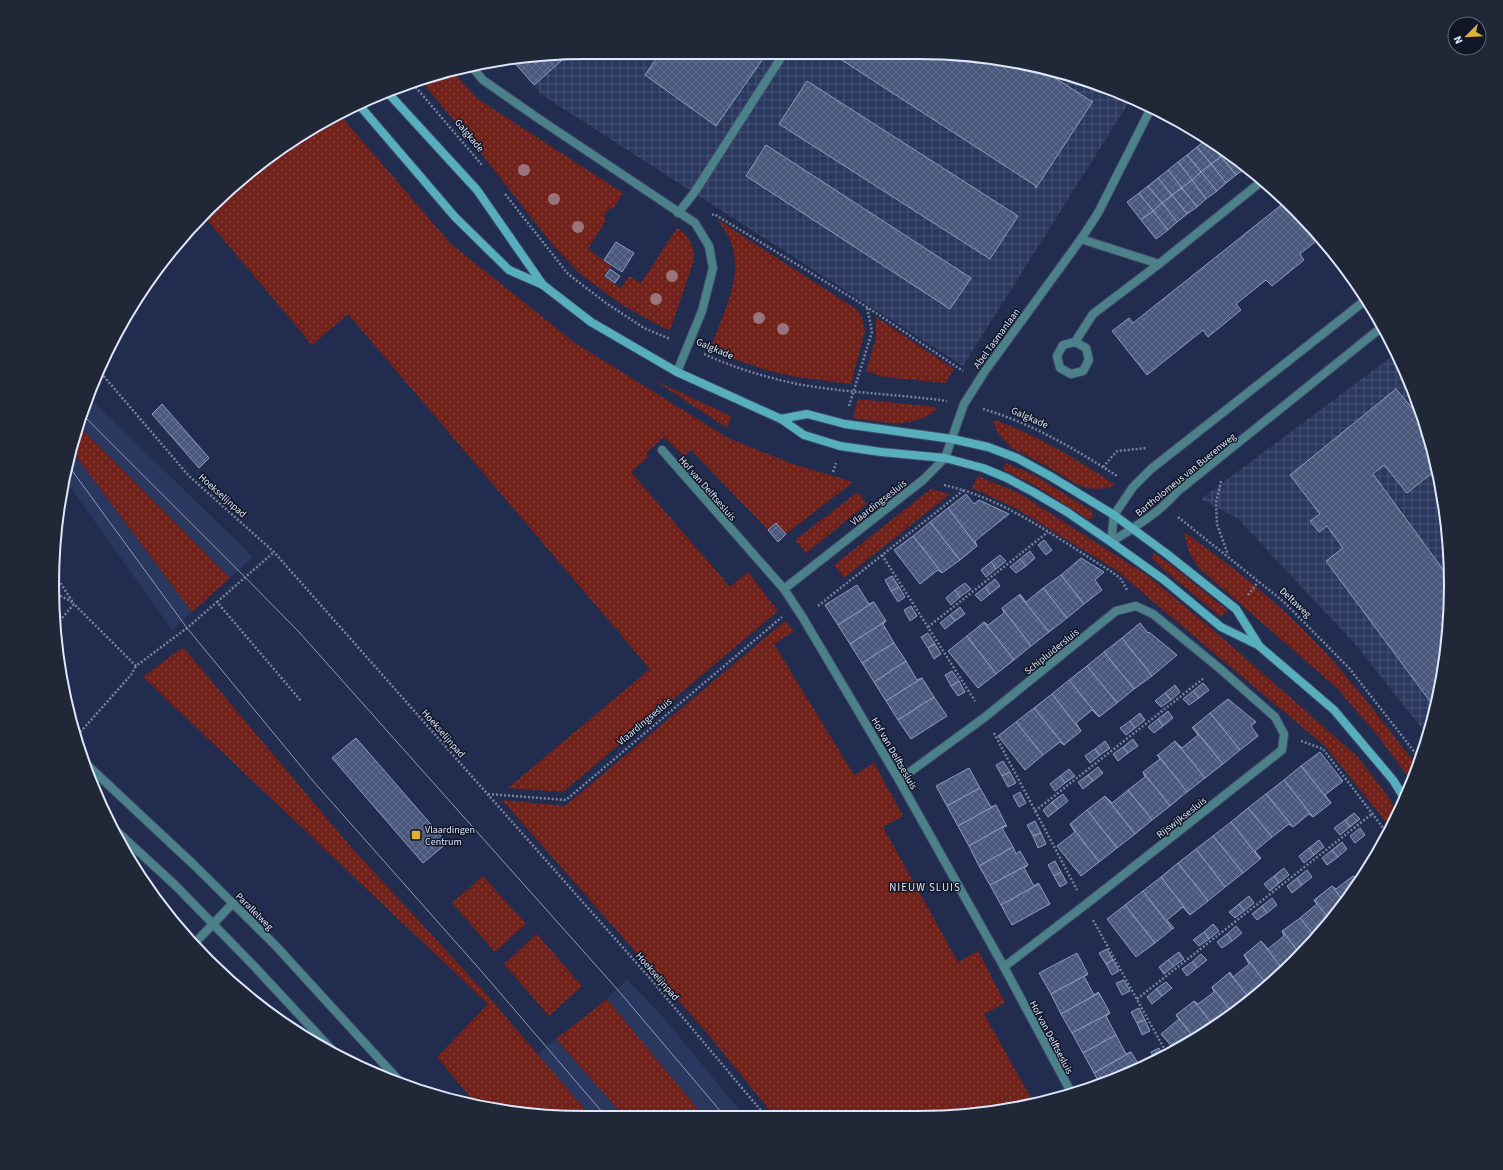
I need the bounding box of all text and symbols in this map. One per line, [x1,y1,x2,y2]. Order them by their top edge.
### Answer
north arrow [1447,16,1487,56]
text: N [1450,33,1467,46]
street label: Galgkade [451,116,487,155]
street label: Abel Tasmanlaan [970,306,1023,372]
street label: Galgkade [694,335,735,363]
street label: Galgkade [1009,404,1050,432]
street label: Bartholomeus van Buerenweg [1132,430,1239,520]
street label: Hof van Delftsesluis [675,453,739,524]
street label: Hoekselijnpad [195,470,249,521]
street label: Vlaardingsesluis [848,476,910,529]
street label: Deltaweg [1276,584,1314,621]
street label: Schipluidersluis [1021,625,1082,678]
street label: Vlaardingsesluis [614,695,675,749]
street label: Hoekselijnpad [418,706,468,761]
street label: Hof van Delftsesluis [868,715,921,792]
street label: Rijswijksesluis [1154,794,1210,842]
place label: Vlaardingen Centrum [425,823,475,849]
marker: Vlaardingen Centrum [410,829,422,841]
district label: NIEUW SLUIS [889,880,961,895]
street label: Parallelweg [232,890,276,934]
street label: Hoekselijnpad [632,949,682,1004]
street label: Hof van Delftsesluis [1026,998,1076,1077]

